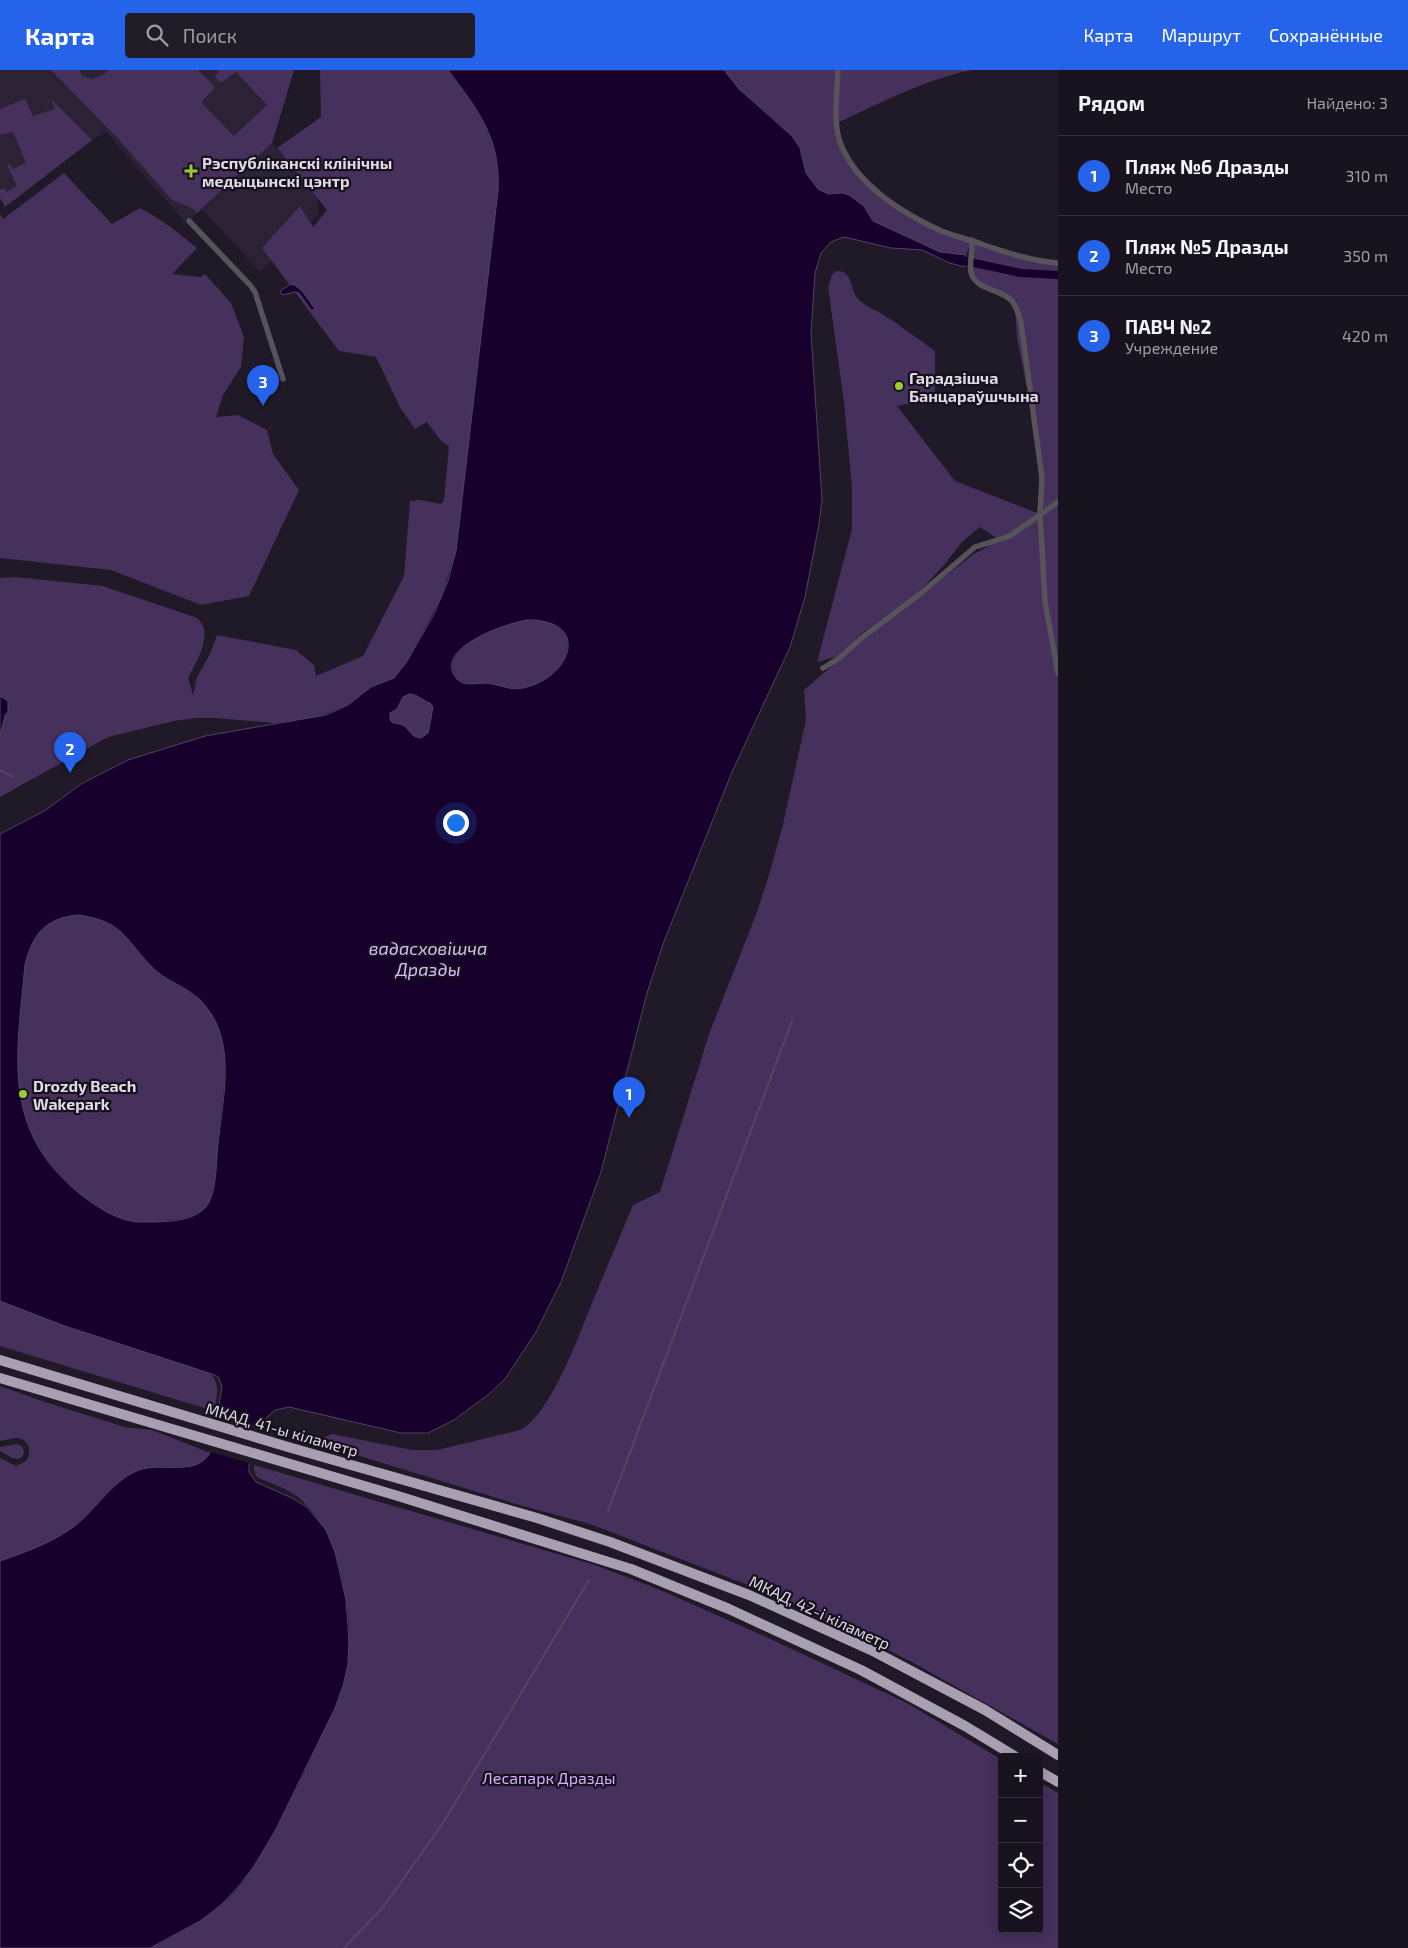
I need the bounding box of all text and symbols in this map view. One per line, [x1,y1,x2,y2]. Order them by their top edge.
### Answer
search box [125,13,475,58]
text: Карта [25,21,95,50]
icon: search [143,21,171,49]
text: Поиск [183,24,237,47]
text: Карта [1083,24,1133,46]
text: Маршрут [1161,24,1241,46]
text: Сохранённые [1269,24,1383,46]
text: Рядом [1078,90,1145,115]
text: Найдено: 3 [1306,93,1388,112]
place label: Рэспубліканскі клінічны медыцынскі цэнтр [202,153,392,190]
text: Пляж №6 Дразды [1125,155,1289,178]
marker: Рэспубліканскі клінічны медыцынскі цэнтр [184,164,198,178]
text: 1 [1091,166,1097,185]
text: 310 m [1346,166,1388,185]
text: Место [1125,178,1172,197]
text: Пляж №5 Дразды [1125,235,1289,258]
text: 2 [1089,246,1099,265]
text: 350 m [1343,246,1388,265]
text: Место [1125,258,1172,277]
text: ПАВЧ №2 [1125,315,1211,338]
text: 3 [1089,326,1099,345]
text: 420 m [1342,326,1388,345]
text: Учреждение [1125,338,1218,357]
pin: 3 [247,365,279,406]
place label: Гарадзішча Банцараўшчына [909,368,1039,405]
marker: Гарадзішча Банцараўшчына [893,380,905,392]
pin: 2 [54,732,86,773]
your location [443,810,469,836]
water label: вадасховішча Дразды [369,937,487,980]
place label: Drozdy Beach Wakepark [33,1076,136,1113]
pin: 1 [613,1077,645,1118]
marker: Drozdy Beach Wakepark [17,1088,29,1100]
street label: МКАД, 41-ы кіламетр [203,1398,361,1460]
street label: МКАД, 42-і кіламетр [747,1571,893,1653]
map controls [998,1753,1043,1933]
button: + [998,1753,1043,1798]
park label: Лесапарк Дразды [482,1768,616,1787]
button: − [998,1798,1043,1843]
button: locate [998,1843,1043,1888]
button: layers [998,1888,1043,1933]

